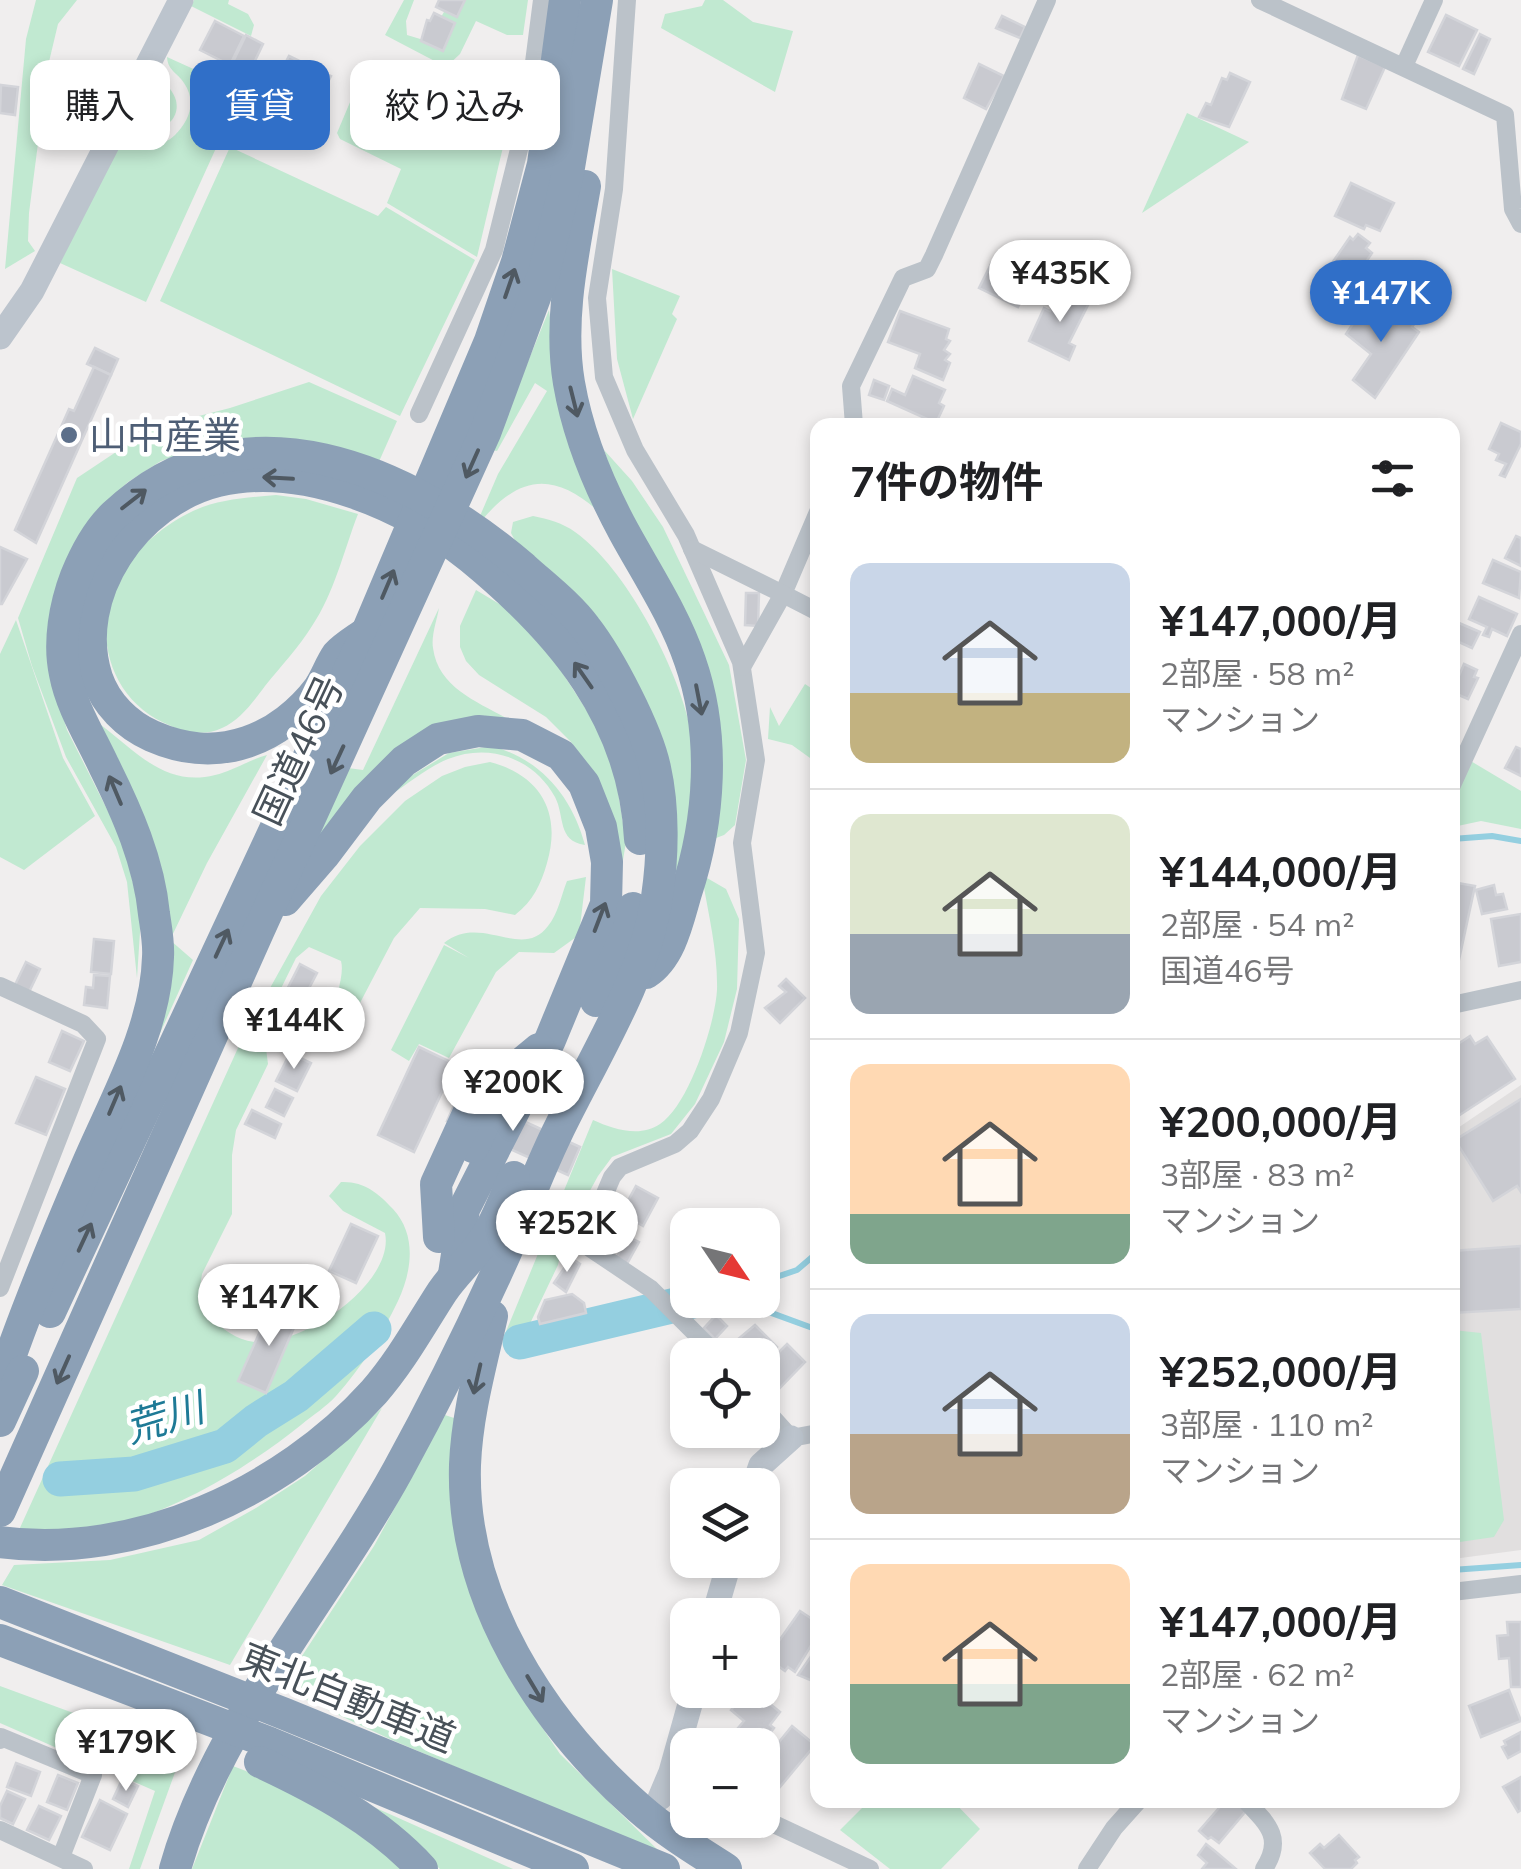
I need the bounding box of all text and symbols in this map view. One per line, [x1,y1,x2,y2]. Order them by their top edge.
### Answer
chip: 購入 [30,60,170,150]
chip: 賃貸 [190,60,330,150]
chip: 絞り込み [350,60,560,150]
pin: ¥435K [990,240,1130,325]
text: ¥435K [1011,252,1109,292]
pin: ¥147K [1311,260,1451,345]
one-way arrow [502,267,520,299]
text: ¥147K [1332,272,1430,312]
one-way arrow [566,385,584,417]
place label: 山中産業 [89,411,241,459]
marker: 山中産業 [58,424,80,446]
one-way arrow [461,448,480,478]
icon: filters [1365,451,1420,506]
text: 7件の物件 [850,455,1043,508]
one-way arrow [263,469,295,488]
one-way arrow [120,488,147,509]
one-way arrow [380,569,398,600]
text: ¥147,000/月 [1160,594,1402,647]
icon: home [930,603,1050,723]
text: 2部屋 · 58 m² [1160,653,1354,693]
one-way arrow [572,661,593,689]
street label: 国道46号 [243,668,353,832]
one-way arrow [690,683,709,716]
text: マンション [1160,699,1320,739]
one-way arrow [327,744,346,774]
one-way arrow [105,775,123,806]
text: ¥144,000/月 [1160,845,1402,898]
icon: home [930,854,1050,974]
one-way arrow [592,902,610,933]
text: 2部屋 · 54 m² [1160,904,1354,944]
one-way arrow [214,928,233,958]
text: 国道46号 [1160,950,1294,990]
pin: ¥144K [224,987,364,1072]
text: ¥144K [245,999,343,1039]
pin: ¥200K [443,1049,583,1134]
text: ¥200K [464,1061,562,1101]
one-way arrow [107,1086,125,1116]
text: ¥200,000/月 [1160,1095,1402,1148]
icon: home [930,1104,1050,1224]
text: 3部屋 · 83 m² [1160,1154,1354,1194]
pin: ¥252K [497,1190,637,1275]
text: マンション [1160,1200,1320,1240]
text: ¥252K [518,1202,616,1242]
north arrow [670,1208,780,1318]
map controls [670,1208,780,1838]
one-way arrow [76,1223,95,1253]
pin: ¥147K [199,1264,339,1349]
text: ¥147K [220,1276,318,1316]
button: locate [670,1338,780,1448]
text: ¥252,000/月 [1160,1345,1402,1398]
one-way arrow [53,1354,71,1385]
icon: home [930,1354,1050,1474]
one-way arrow [467,1362,485,1394]
water label: 荒川 [118,1380,213,1453]
text: 3部屋 · 110 m² [1160,1404,1374,1444]
text: マンション [1160,1450,1320,1490]
button: layers [670,1468,780,1578]
text: ¥147,000/月 [1160,1595,1402,1648]
button: + [670,1598,780,1708]
icon: home [930,1604,1050,1724]
street label: 東北自動車道 [233,1632,463,1762]
text: 2部屋 · 62 m² [1160,1654,1354,1694]
one-way arrow [525,1674,545,1703]
text: マンション [1160,1700,1320,1740]
pin: ¥179K [56,1709,196,1794]
text: ¥179K [77,1721,175,1761]
button: − [670,1728,780,1838]

